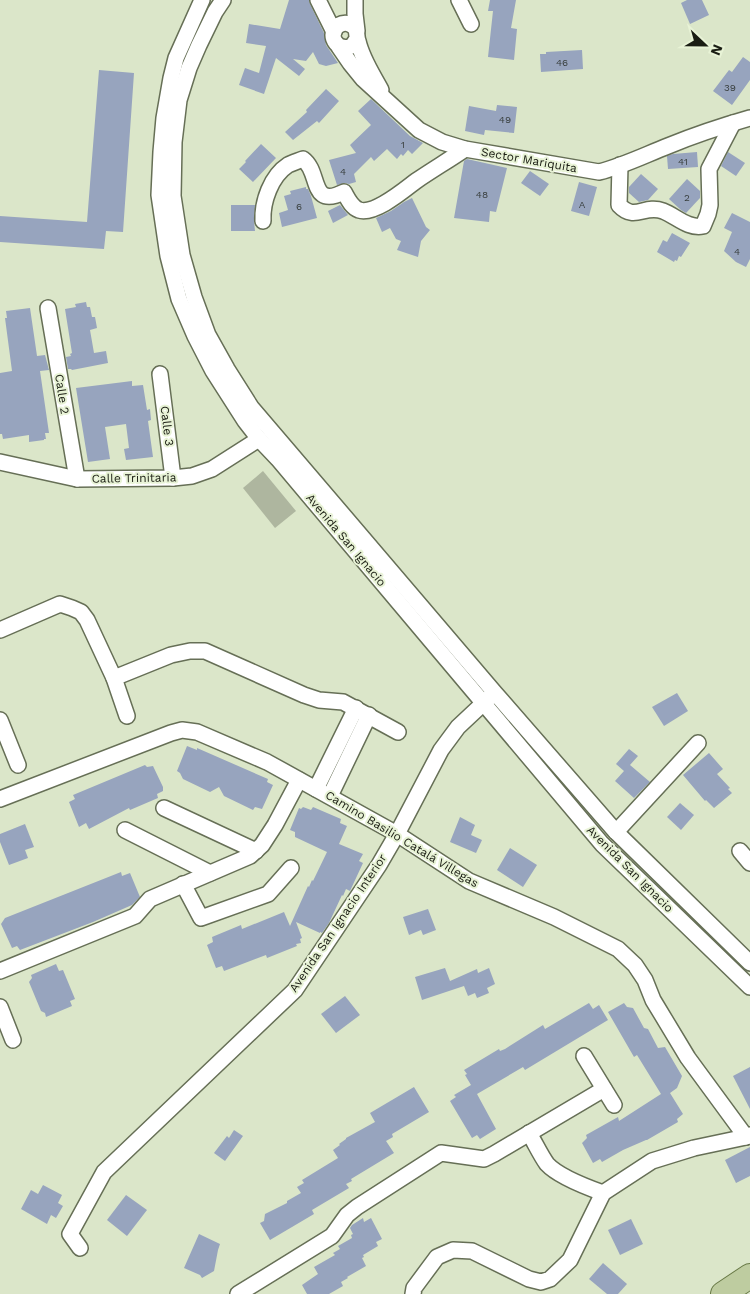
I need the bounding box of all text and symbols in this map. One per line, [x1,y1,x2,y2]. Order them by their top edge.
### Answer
north arrow [680,20,730,70]
text: N [708,42,726,58]
house number: 46 [556,57,568,68]
house number: 39 [724,82,736,93]
house number: 49 [499,114,511,125]
house number: 1 [401,139,405,150]
street label: Sector Mariquita [480,145,578,175]
house number: 41 [678,156,688,167]
house number: 4 [340,166,346,177]
house number: 48 [476,189,488,200]
house number: 2 [684,192,690,203]
house number: A [579,199,586,210]
house number: 6 [296,201,302,212]
house number: 4 [734,246,740,257]
street label: Calle 2 [52,373,72,415]
street label: Calle 3 [158,405,176,447]
street label: Calle Trinitaria [91,470,177,486]
street label: Avenida San Ignacio [303,491,389,589]
street label: Camino Basilio Catalá Villegas [323,788,481,890]
street label: Avenida San Ignacio [584,823,676,915]
street label: Avenida San Ignacio Interior [286,851,390,995]

